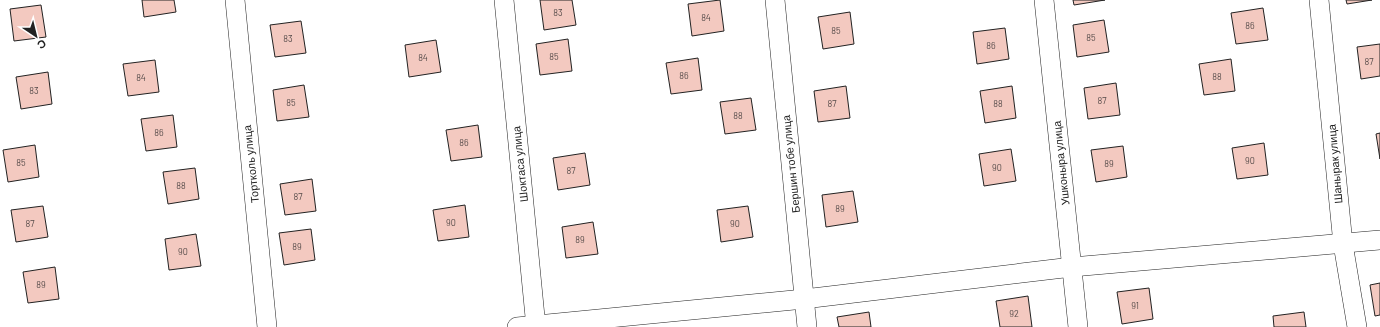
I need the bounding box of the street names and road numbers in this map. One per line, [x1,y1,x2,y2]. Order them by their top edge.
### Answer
street label: Бершин тобе улица [779,114,802,214]
street label: Ушконыра улица [1050,119,1071,206]
street label: Шанырак улица [1324,123,1344,204]
street label: Тортколь улица [240,124,261,204]
street label: Шоктаса улица [509,125,530,203]

